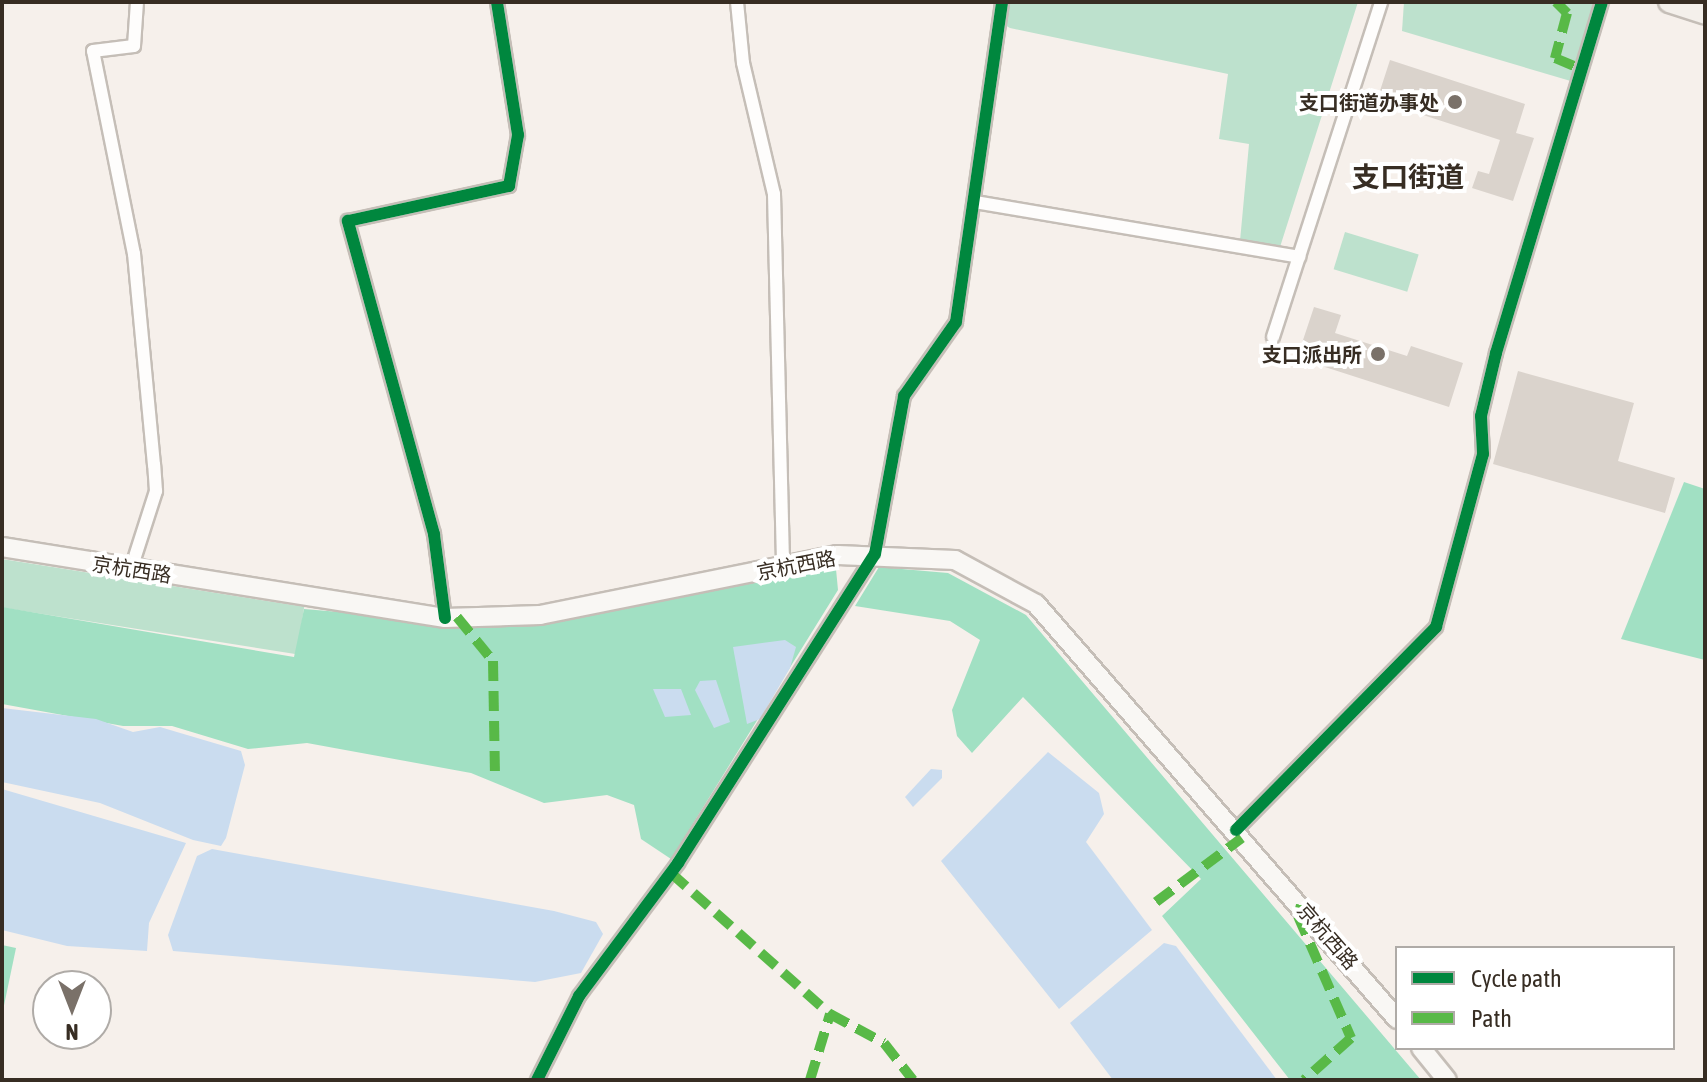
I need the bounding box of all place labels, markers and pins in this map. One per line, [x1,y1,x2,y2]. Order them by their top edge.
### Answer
place label: 支口街道办事处 [1299,90,1439,114]
marker: 支口街道办事处 [1446,93,1464,111]
place label: 支口派出所 [1262,342,1362,366]
marker: 支口派出所 [1369,345,1387,363]

